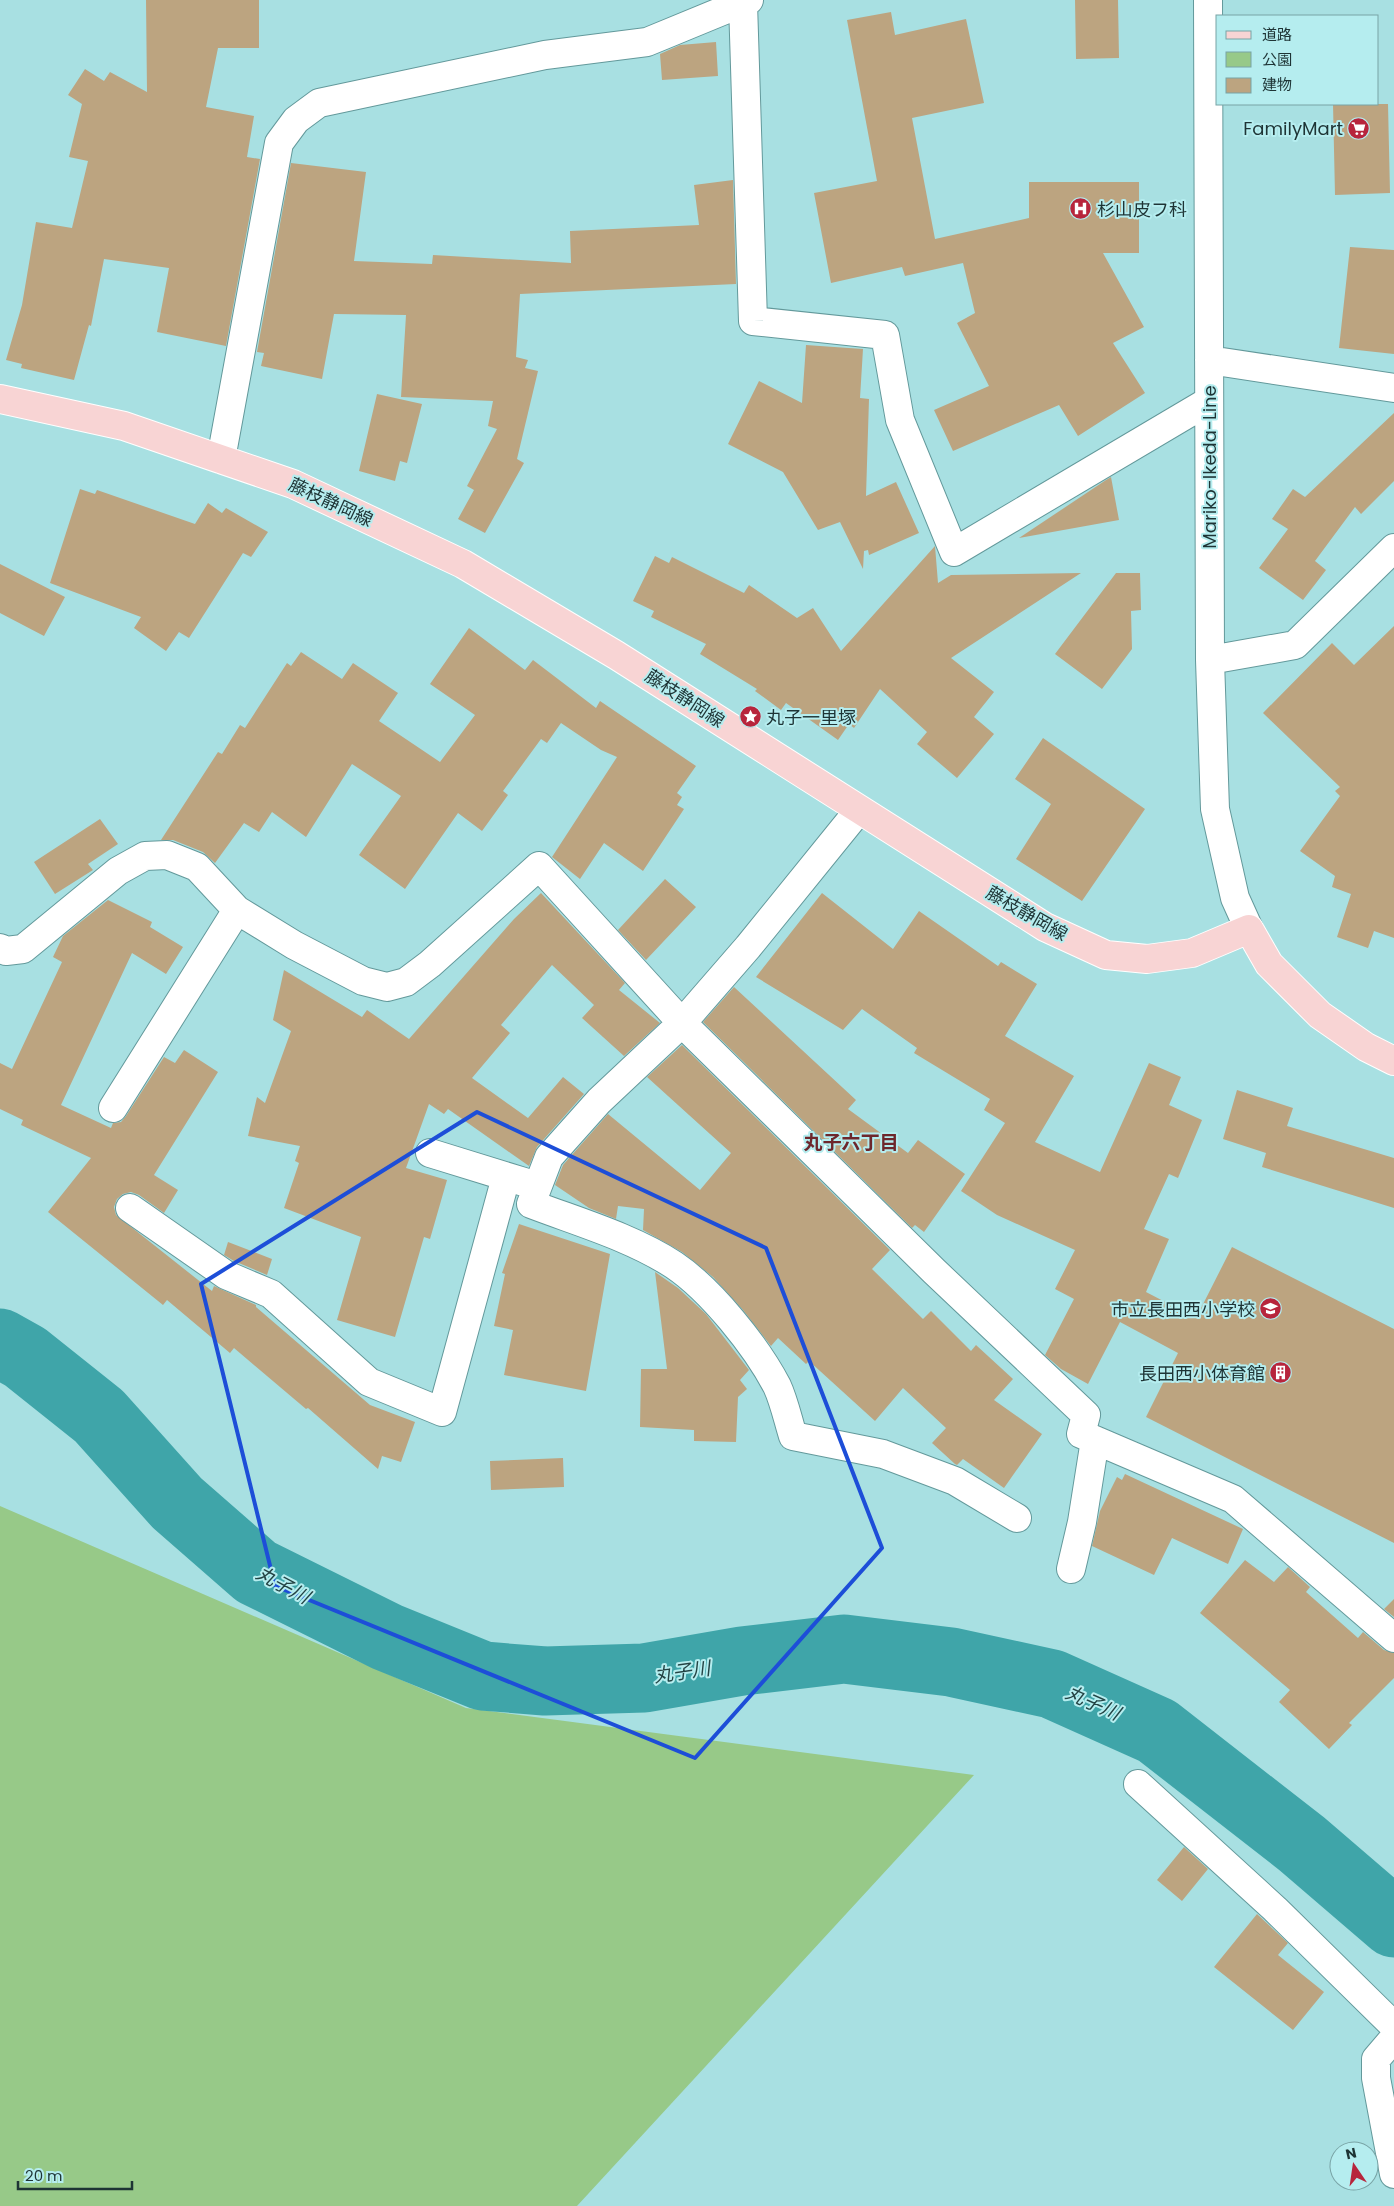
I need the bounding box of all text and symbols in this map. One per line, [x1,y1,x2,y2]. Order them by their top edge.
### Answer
legend [1216,15,1379,105]
text: 道路 [1262,24,1292,45]
text: 公園 [1262,49,1292,70]
text: 建物 [1262,74,1292,95]
place label: FamilyMart [1243,116,1343,141]
supermarket icon: FamilyMart [1347,116,1371,140]
hospital icon: 杉山皮フ科 [1069,197,1093,221]
place label: 杉山皮フ科 [1097,197,1187,222]
street label: Mariko-Ikeda-Line [1197,385,1222,549]
street label: 藤枝静岡線 [285,472,377,532]
street label: 藤枝静岡線 [640,663,730,733]
place icon: 丸子一里塚 [738,705,762,729]
place label: 丸子一里塚 [766,705,856,730]
street label: 藤枝静岡線 [982,880,1072,946]
district label: 丸子六丁目 [803,1129,899,1156]
place label: 市立長田西小学校 [1111,1297,1255,1322]
school or university icon: 市立長田西小学校 [1259,1297,1283,1321]
place label: 長田西小体育館 [1139,1361,1265,1386]
building icon: 長田西小体育館 [1269,1361,1293,1385]
water label: 丸子川 [251,1560,316,1611]
water label: 丸子川 [652,1654,714,1689]
water label: 丸子川 [1061,1679,1126,1728]
north arrow [1329,2141,1379,2191]
text: N [1344,2142,1358,2164]
scale bar [18,2158,131,2190]
text: 20 m [25,2165,63,2186]

